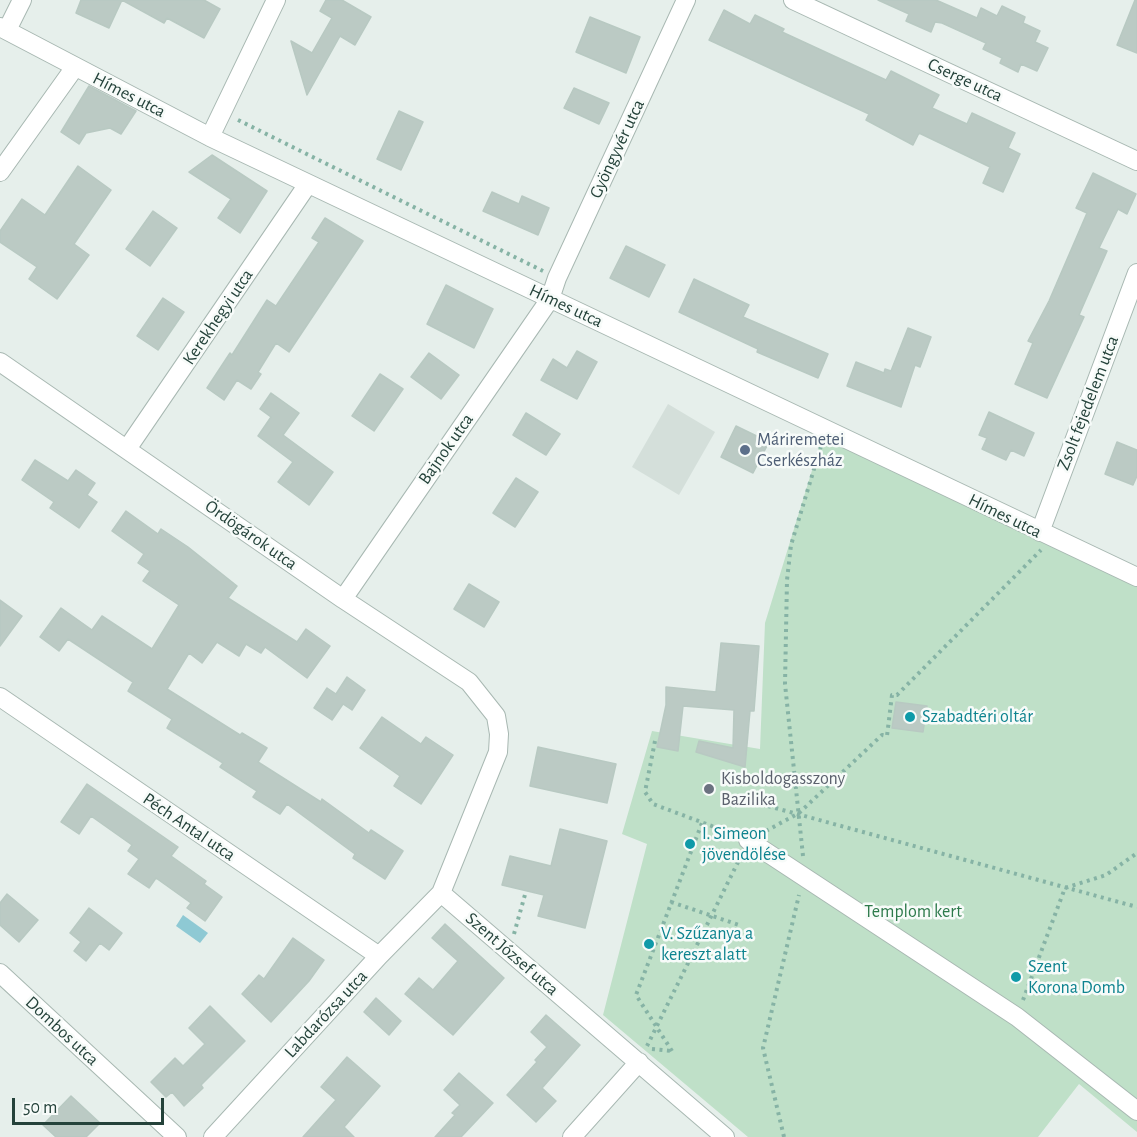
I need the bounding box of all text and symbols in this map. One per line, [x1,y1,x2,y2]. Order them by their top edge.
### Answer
street label: Cserge utca [924,53,1006,107]
street label: Hímes utca [89,68,169,122]
street label: Gyöngyvér utca [585,96,649,202]
street label: Kerekhegyi utca [178,265,258,369]
street label: Hímes utca [526,280,606,332]
street label: Zsolt fejedelem utca [1052,333,1124,473]
street label: Bajnok utca [414,409,478,489]
place label: Máriremetei Cserkészház [757,429,844,472]
marker: Máriremetei Cserkészház [738,443,752,457]
street label: Hímes utca [965,489,1045,543]
street label: Ördögárok utca [201,495,301,575]
place label: Szabadtéri oltár [922,706,1033,728]
marker: Szabadtéri oltár [903,710,917,724]
place label: Kisboldogasszony Bazilika [721,768,845,810]
marker: Kisboldogasszony Bazilika [702,782,716,796]
street label: Péch Antal utca [139,788,239,866]
place label: I. Simeon jövendölése [702,823,786,866]
marker: I. Simeon jövendölése [683,837,697,851]
park label: Templom kert [864,901,962,923]
street label: Szent József utca [461,908,563,1000]
place label: V. Szűzanya a kereszt alatt [661,923,753,966]
marker: V. Szűzanya a kereszt alatt [642,937,656,951]
place label: Szent Korona Domb [1028,956,1125,998]
street label: Labdarózsa utca [280,966,372,1062]
marker: Szent Korona Domb [1009,970,1023,984]
street label: Dombos utca [21,992,103,1070]
scale bar [15,1086,166,1124]
text: 50 m [23,1099,57,1117]

